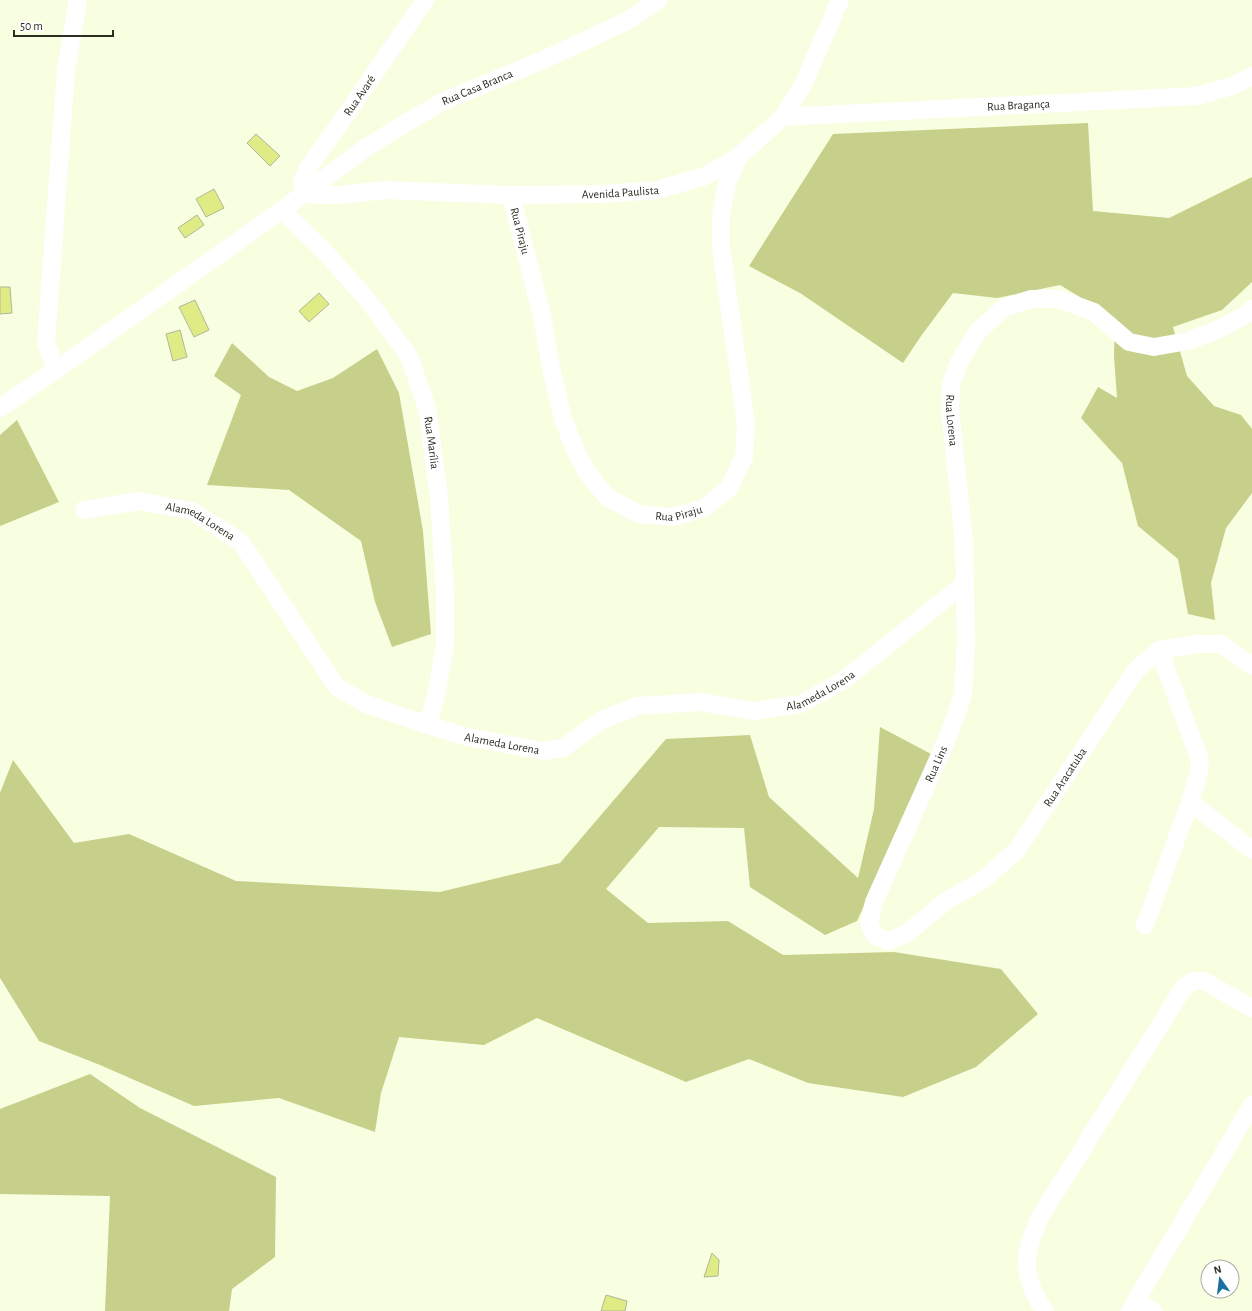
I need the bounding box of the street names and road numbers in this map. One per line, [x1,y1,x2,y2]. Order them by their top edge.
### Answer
street label: Rua Casa Branca [440,67,515,107]
street label: Rua Avaré [341,73,378,118]
street label: Rua Bragança [987,97,1051,113]
street label: Avenida Paulista [582,184,660,200]
street label: Rua Piraju [508,206,532,256]
street label: Rua Lorena [944,394,960,447]
street label: Rua Marília [422,416,441,470]
street label: Alameda Lorena [165,500,237,543]
street label: Rua Piraju [655,503,704,523]
street label: Alameda Lorena [785,668,857,712]
street label: Alameda Lorena [464,731,541,756]
street label: Rua Lins [923,744,949,784]
street label: Rua Aracatuba [1041,745,1089,809]

